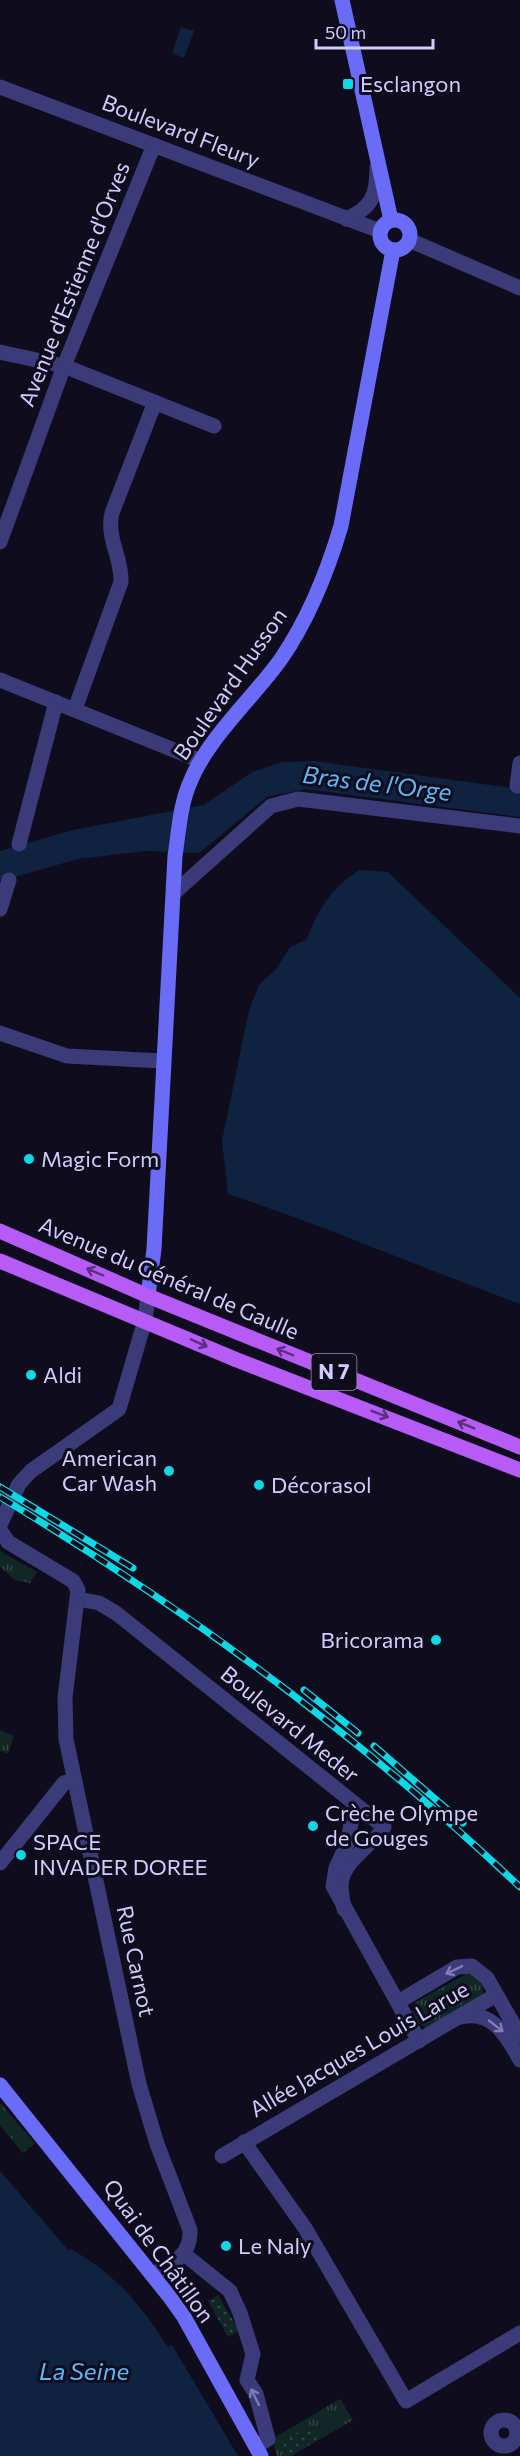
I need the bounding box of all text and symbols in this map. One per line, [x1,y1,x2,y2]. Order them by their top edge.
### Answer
scale bar [316,12,433,50]
text: 50 m [325,21,366,43]
place label: Esclangon [360,70,461,97]
marker: Esclangon [341,77,355,91]
street label: Boulevard Fleury [99,88,264,173]
street label: Avenue d'Estienne d'Orves [12,158,135,410]
street label: Boulevard Husson [167,603,292,765]
water label: Bras de l'Orge [301,759,454,806]
place label: Magic Form [41,1145,159,1172]
marker: Magic Form [22,1152,36,1166]
street label: Avenue du Général de Gaulle [35,1210,303,1345]
one-way arrow [86,1266,104,1277]
one-way arrow [189,1338,207,1349]
one-way arrow [276,1346,295,1357]
road number: N 7 [312,1354,356,1390]
place label: Aldi [43,1361,82,1388]
marker: Aldi [24,1368,38,1382]
one-way arrow [370,1409,389,1420]
one-way arrow [457,1419,476,1430]
place label: American Car Wash [62,1444,157,1496]
marker: American Car Wash [162,1464,176,1478]
place label: Décorasol [271,1471,372,1498]
marker: Décorasol [252,1478,266,1492]
place label: Bricorama [321,1626,424,1653]
marker: Bricorama [429,1633,443,1647]
street label: Boulevard Meder [216,1660,365,1788]
place label: Crèche Olympe de Gouges [325,1799,478,1851]
marker: Crèche Olympe de Gouges [306,1819,320,1833]
place label: SPACE INVADER DOREE [33,1828,208,1880]
marker: SPACE INVADER DOREE [14,1848,28,1862]
street label: Rue Carnot [112,1903,161,2019]
one-way arrow [445,1965,463,1977]
street label: Allée Jacques Louis Larue [245,1975,473,2122]
one-way arrow [488,2020,504,2033]
street label: Quai de Châtillon [98,2174,221,2328]
place label: Le Naly [238,2232,311,2259]
marker: Le Naly [219,2239,233,2253]
water label: La Seine [39,2356,129,2385]
one-way arrow [249,2388,261,2406]

